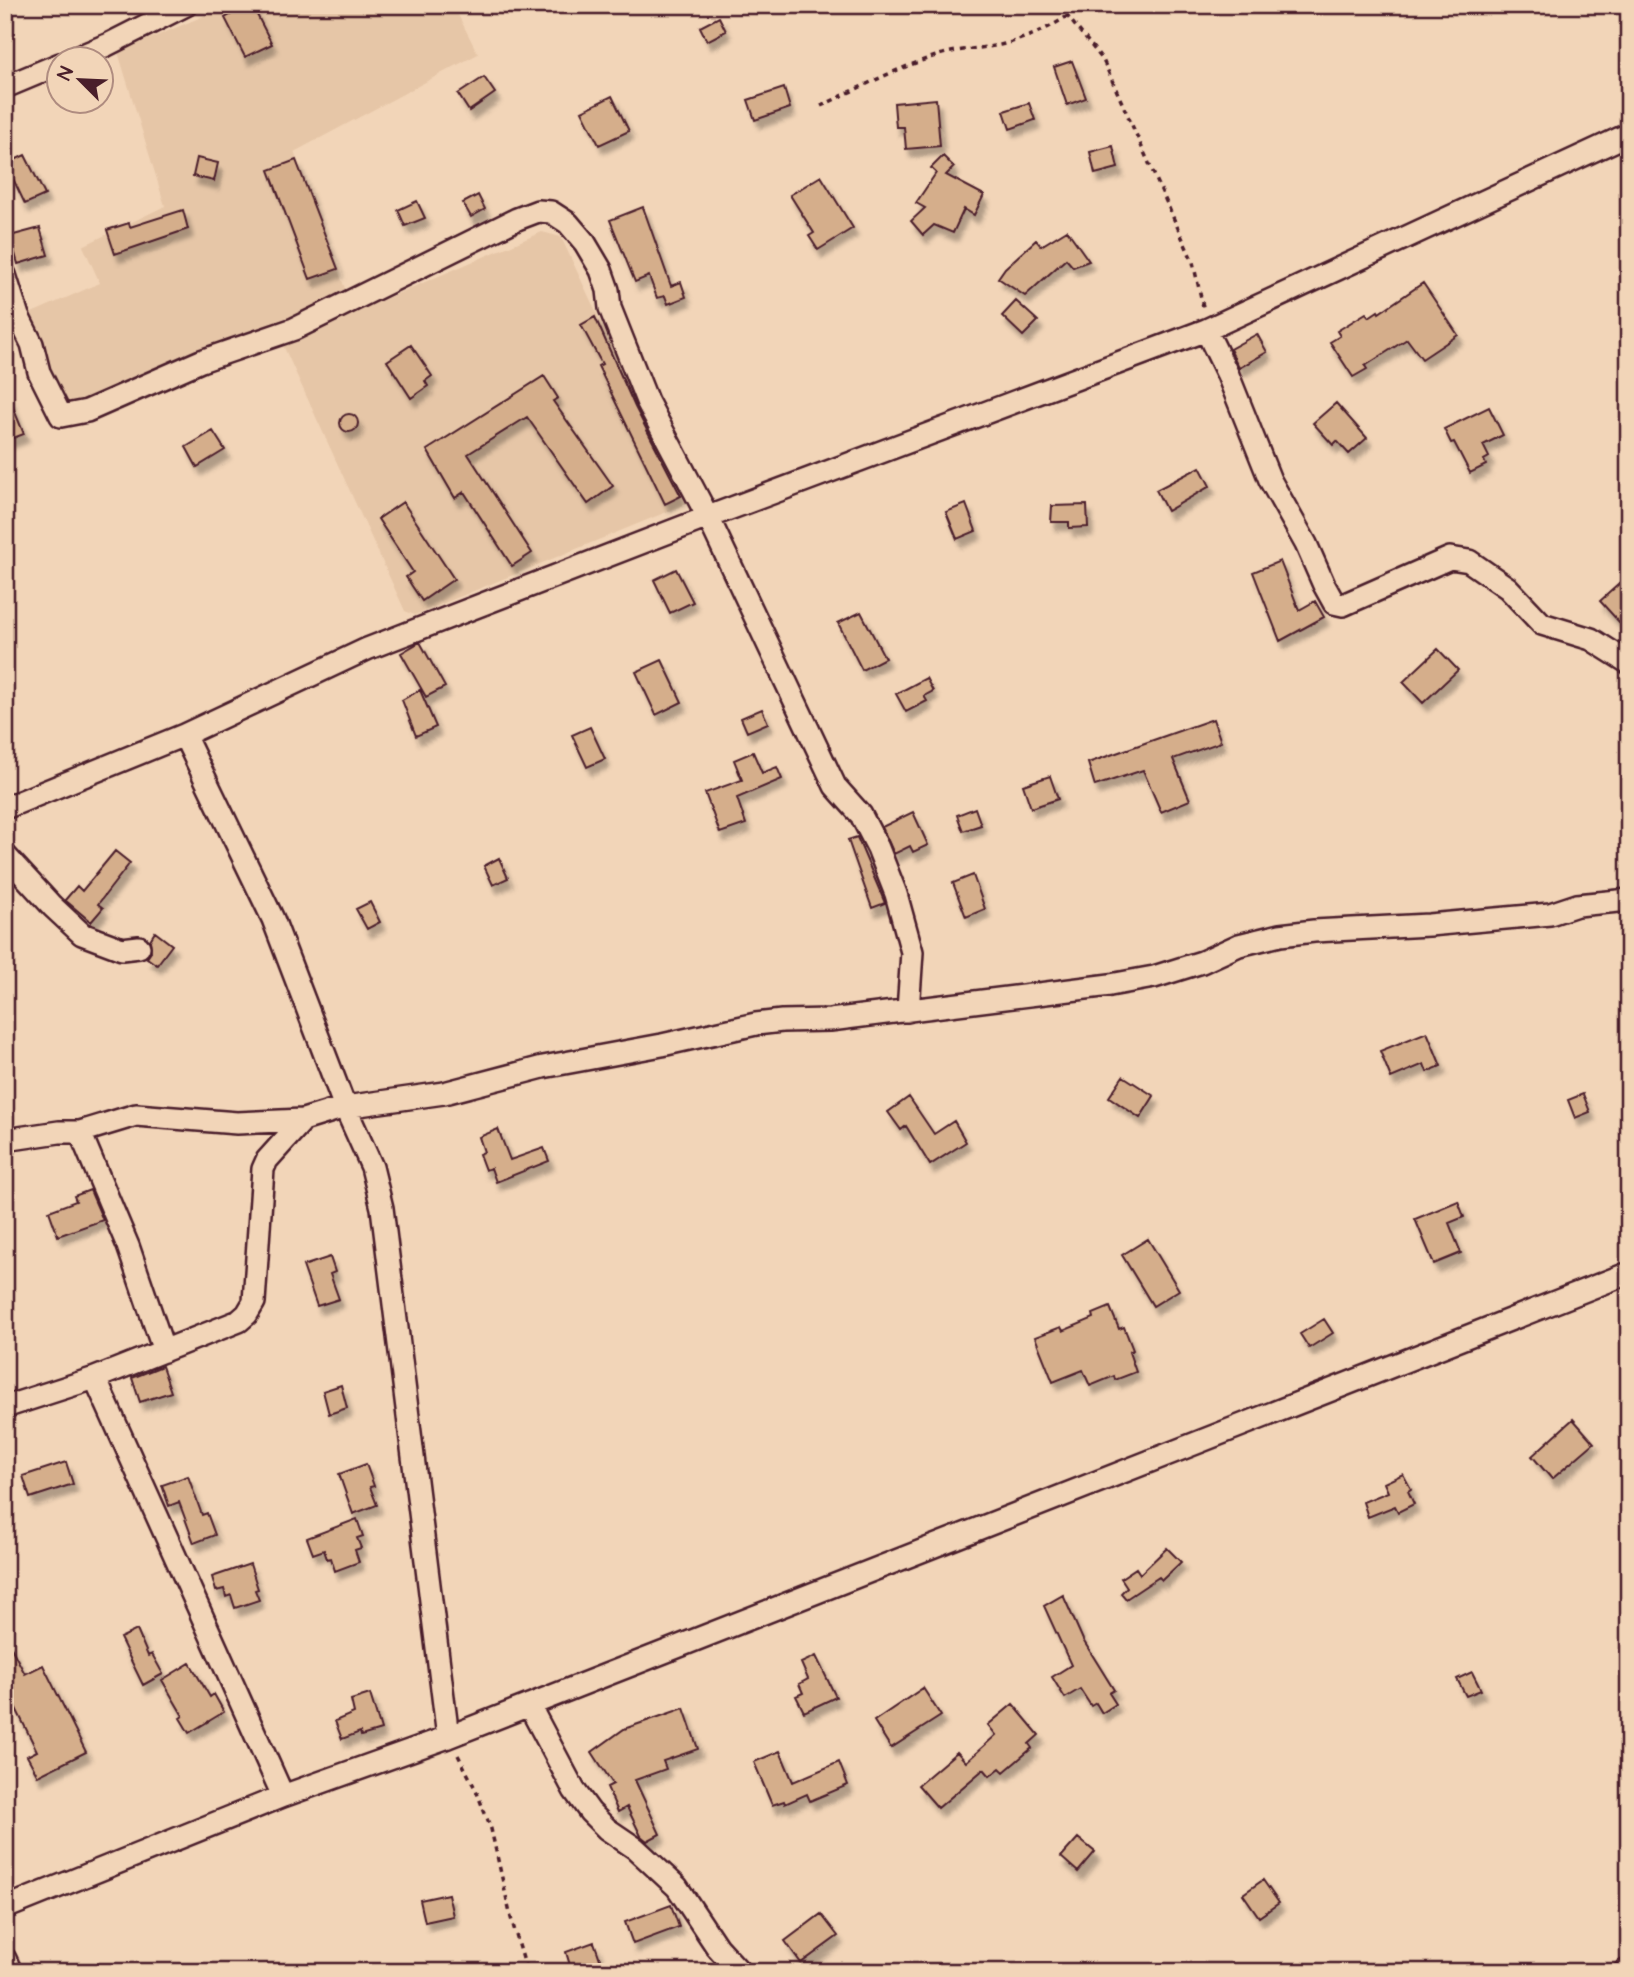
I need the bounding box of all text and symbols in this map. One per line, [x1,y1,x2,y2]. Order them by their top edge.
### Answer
north arrow [46,46,116,116]
text: N [51,63,81,85]

